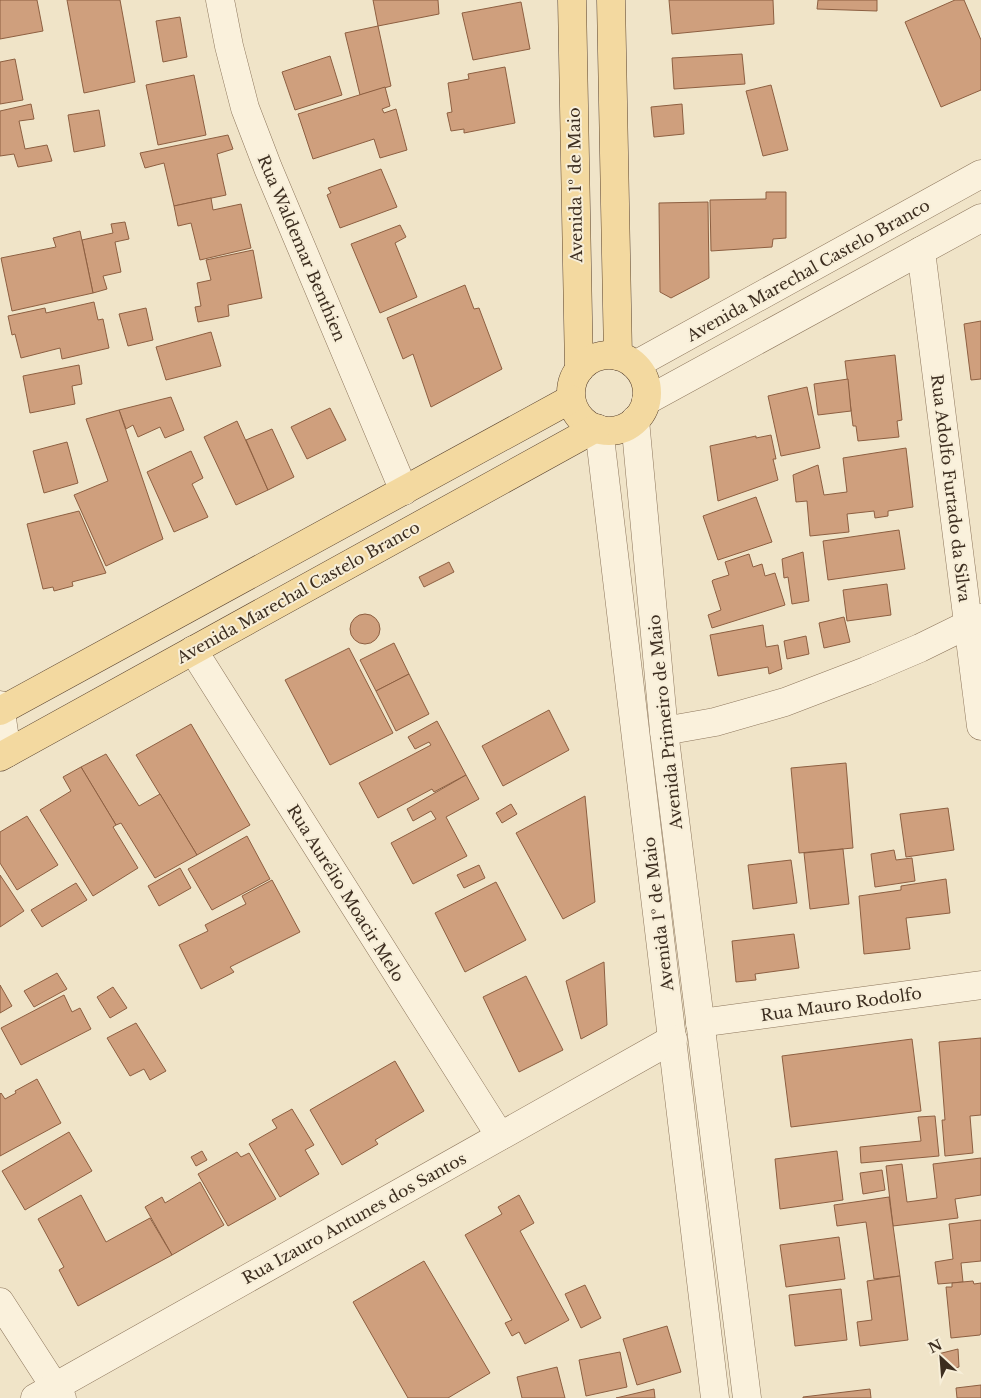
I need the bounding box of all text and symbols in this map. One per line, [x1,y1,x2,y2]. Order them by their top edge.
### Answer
street label: Avenida 1º de Maio [564,107,586,264]
street label: Rua Waldemar Benthien [254,152,350,344]
street label: Avenida Marechal Castelo Branco [682,195,933,346]
street label: Rua Adolfo Furtado da Silva [927,373,975,603]
street label: Avenida Marechal Castelo Branco [172,517,423,668]
street label: Avenida Primeiro de Maio [644,614,686,831]
street label: Rua Aurélio Moacir Melo [283,801,409,985]
street label: Avenida 1º de Maio [639,836,678,993]
street label: Rua Mauro Rodolfo [759,983,923,1025]
street label: Rua Izauro Antunes dos Santos [239,1148,469,1288]
north arrow [916,1333,966,1383]
text: N [925,1335,945,1357]

